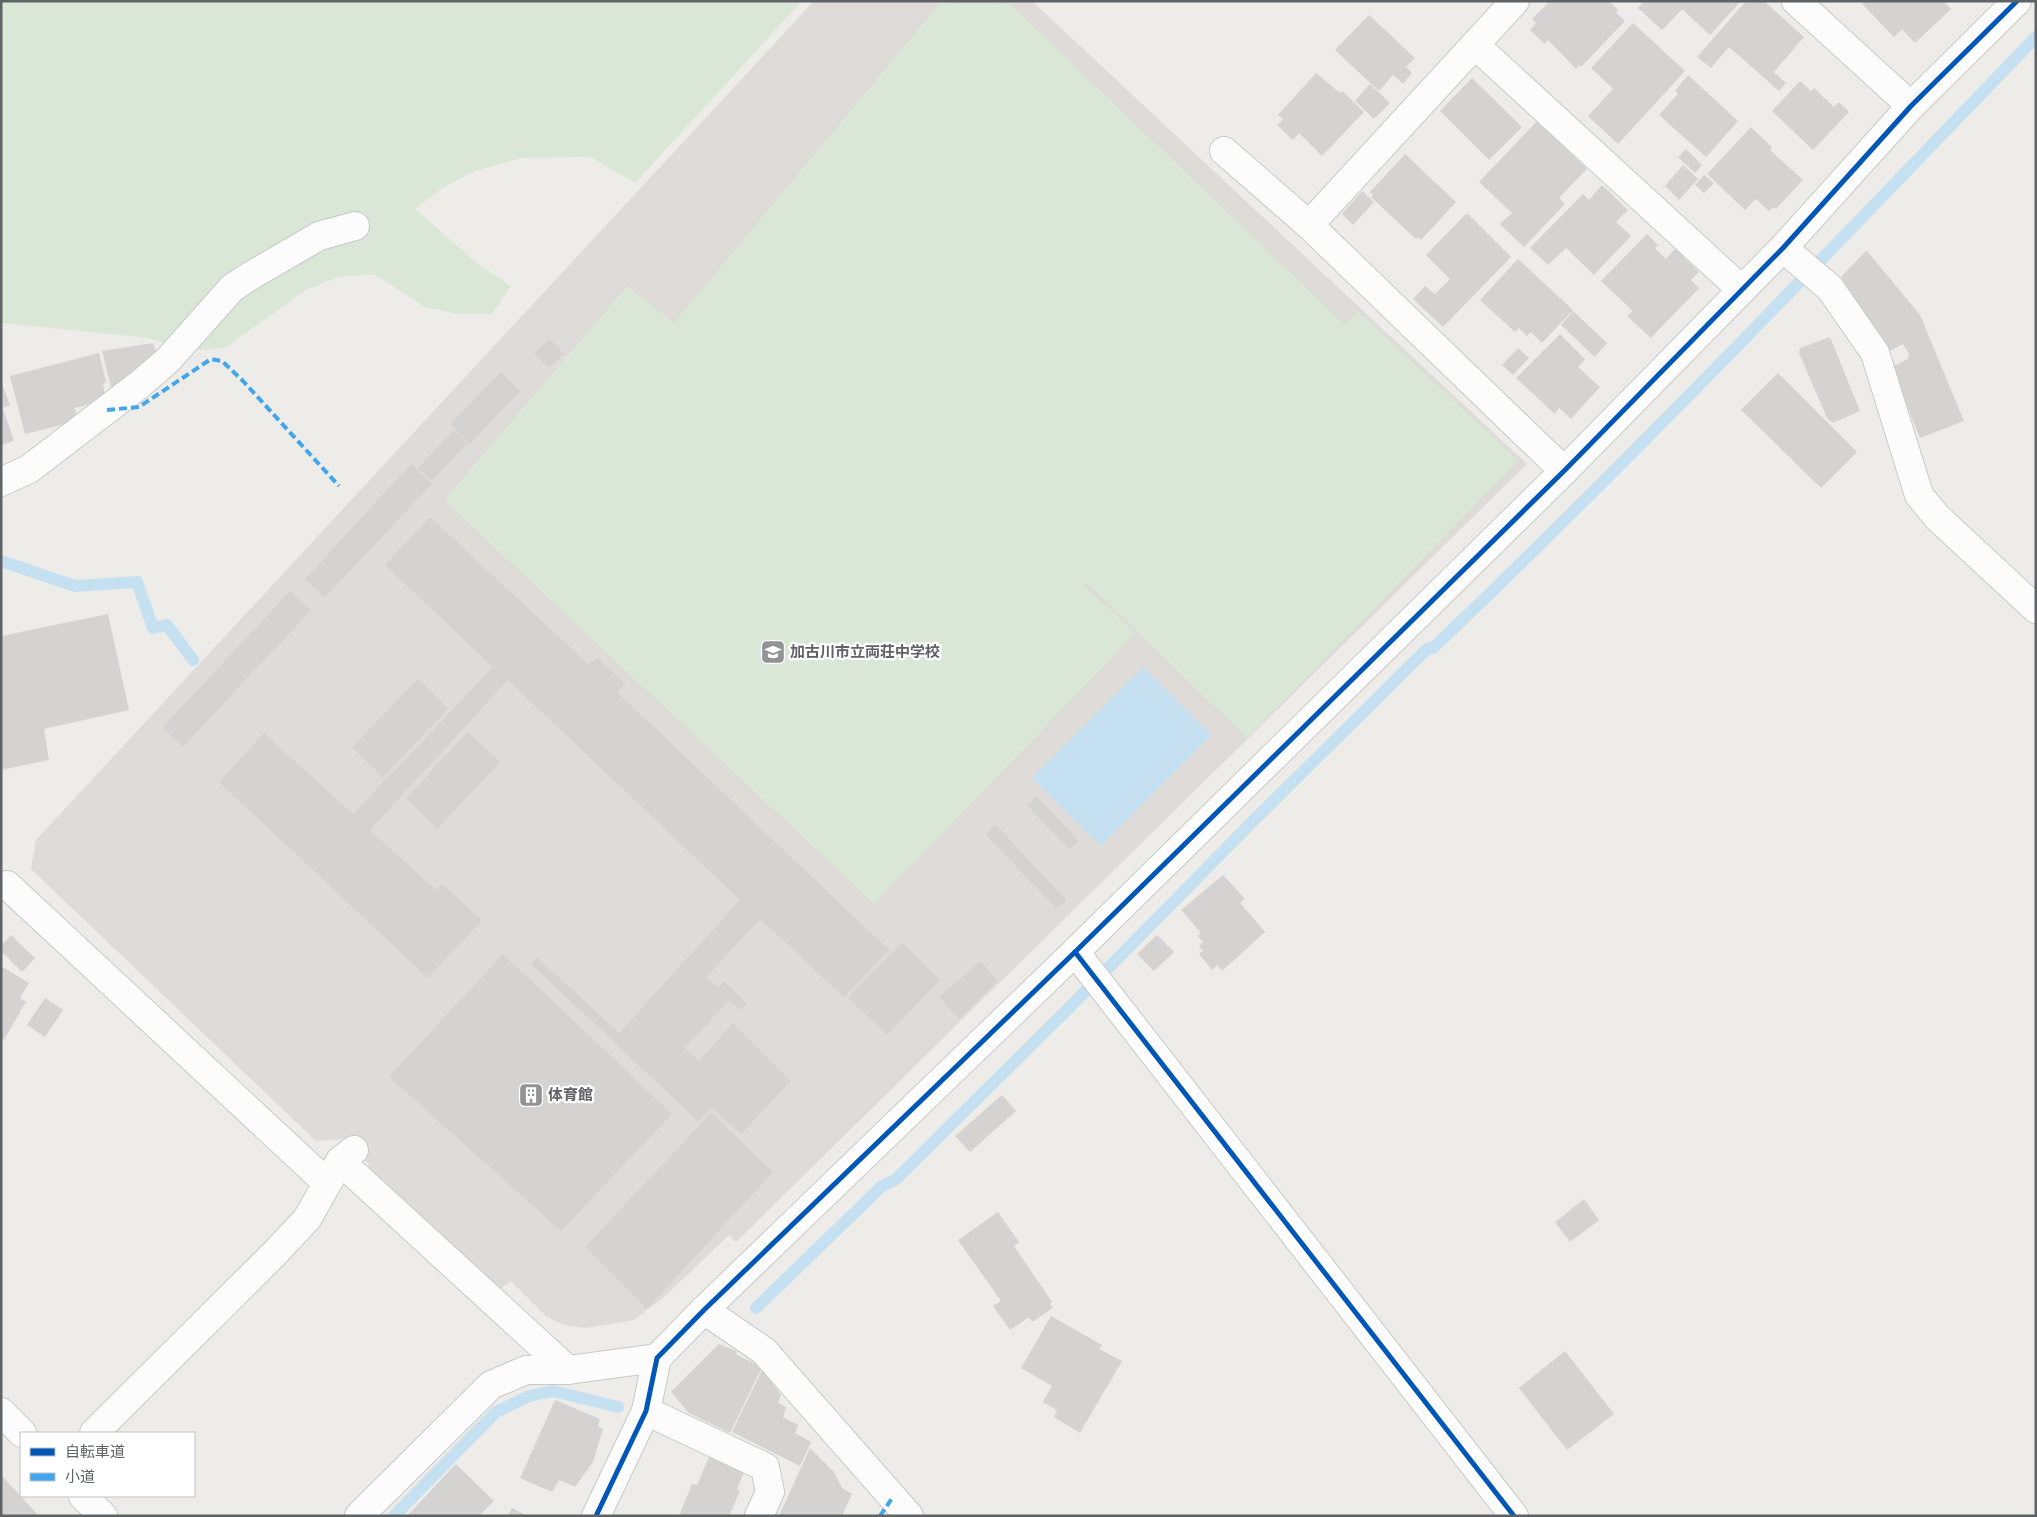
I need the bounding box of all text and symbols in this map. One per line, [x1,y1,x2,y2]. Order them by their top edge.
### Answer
school or university icon: 加古川市立両荘中学校 [760,639,786,665]
place label: 加古川市立両荘中学校 [790,641,940,663]
building icon: 体育館 [518,1082,544,1108]
place label: 体育館 [548,1084,593,1106]
legend [20,1432,195,1497]
text: 自転車道 [65,1441,125,1463]
text: 小道 [65,1466,95,1488]

